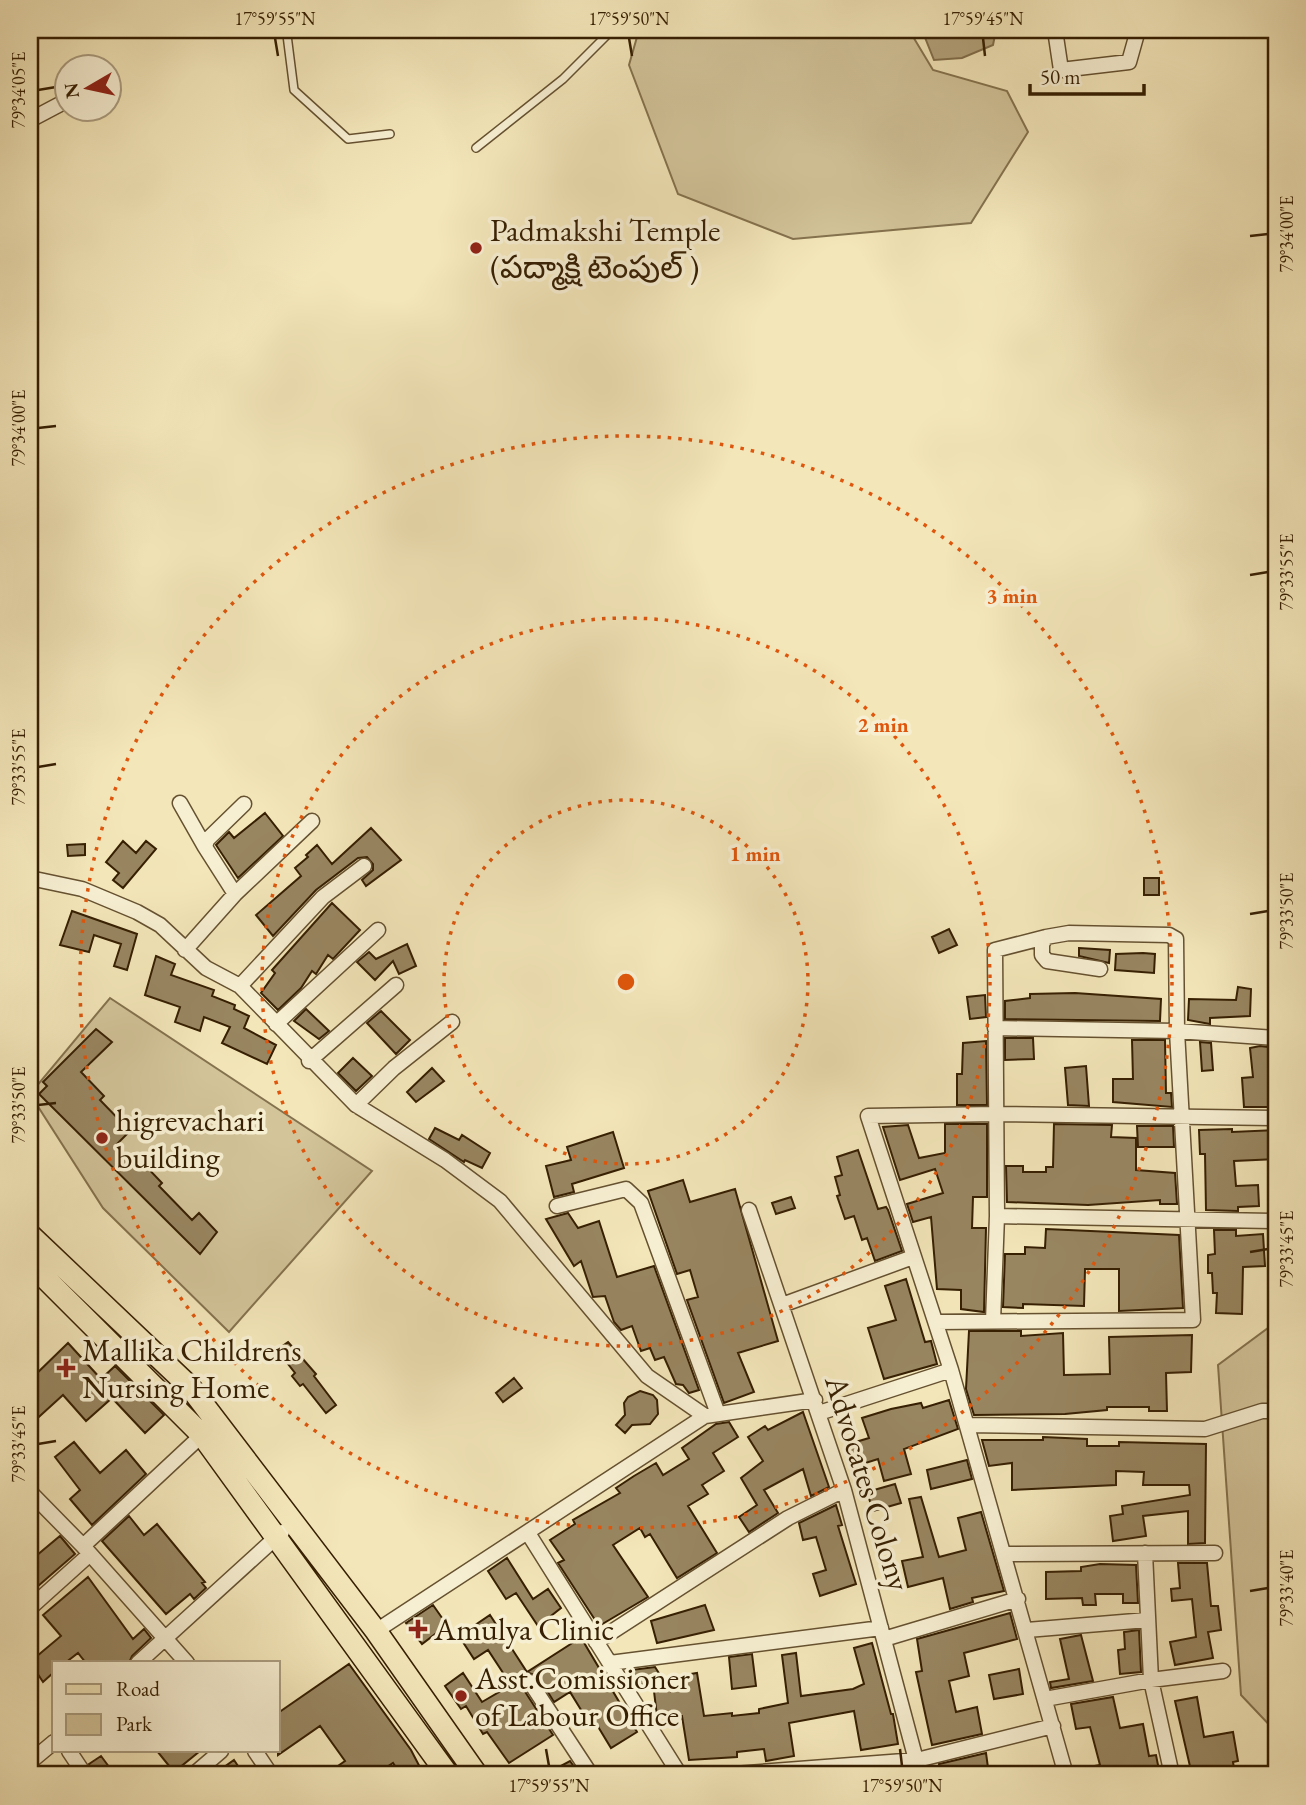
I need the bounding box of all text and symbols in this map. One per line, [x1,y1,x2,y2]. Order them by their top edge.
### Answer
text: 17°59'55"N [235,7,316,30]
text: 17°59'50"N [589,7,670,30]
text: 17°59'45"N [943,7,1024,30]
text: 79°34'05"E [7,52,30,128]
north arrow [52,52,122,122]
scale bar [1030,52,1143,96]
text: 50 m [1040,63,1081,90]
text: N [58,80,85,100]
text: 79°34'00"E [1275,196,1298,272]
place label: Padmakshi Temple (పద్మాక్షి టెంపుల్ ) [490,209,721,291]
marker: Padmakshi Temple (పద్మాక్షి టెంపుల్ ) [468,240,484,256]
text: 79°34'00"E [7,390,30,466]
text: 79°33'55"E [1275,534,1298,610]
text: 3 min [986,582,1038,609]
text: 2 min [857,711,909,738]
text: 79°33'55"E [7,729,30,805]
text: 1 min [729,840,781,867]
text: 79°33'50"E [1275,873,1298,949]
centre of rings [614,970,638,994]
text: 79°33'50"E [7,1067,30,1143]
place label: higrevachari building [116,1099,265,1178]
marker: higrevachari building [94,1130,110,1146]
text: 79°33'45"E [1275,1211,1298,1287]
place label: Mallika Childrens Nursing Home [82,1329,302,1408]
marker: Mallika Childrens Nursing Home [56,1358,76,1378]
street label: Advocates Colony [815,1369,921,1597]
text: 79°33'45"E [7,1406,30,1482]
text: 79°33'40"E [1275,1550,1298,1626]
place label: Amulya Clinic [433,1608,614,1650]
marker: Amulya Clinic [408,1619,428,1639]
place label: Asst.Comissioner of Labour Office [474,1657,690,1736]
legend [52,1661,280,1752]
text: Road [116,1675,160,1702]
marker: Asst.Comissioner of Labour Office [453,1688,469,1704]
text: Park [116,1710,153,1737]
text: 17°59'55"N [509,1774,590,1797]
text: 17°59'50"N [862,1774,943,1797]

